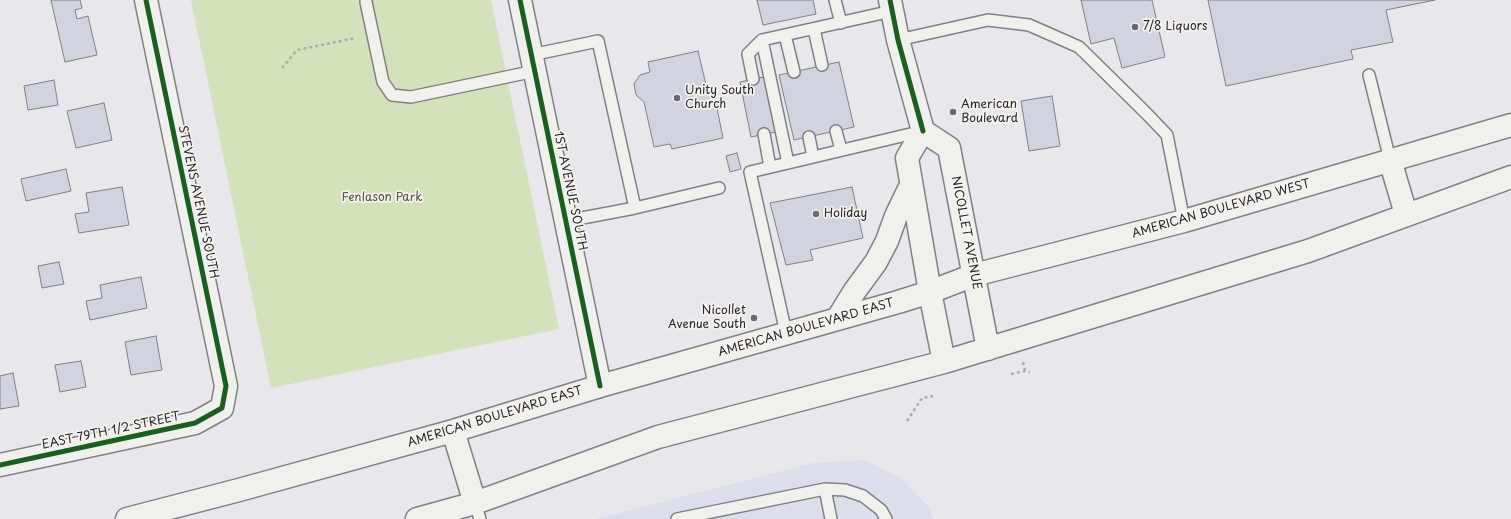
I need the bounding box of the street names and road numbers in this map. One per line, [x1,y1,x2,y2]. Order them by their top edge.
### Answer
street label: STEVENS AVENUE SOUTH [175,124,221,280]
street label: 1ST AVENUE SOUTH [550,130,590,252]
street label: NICOLLET AVENUE [948,175,984,291]
street label: AMERICAN BOULEVARD WEST [1130,177,1312,241]
street label: AMERICAN BOULEVARD EAST [716,296,896,360]
street label: AMERICAN BOULEVARD EAST [406,383,584,451]
street label: EAST 79TH 1/2 STREET [41,409,181,453]

